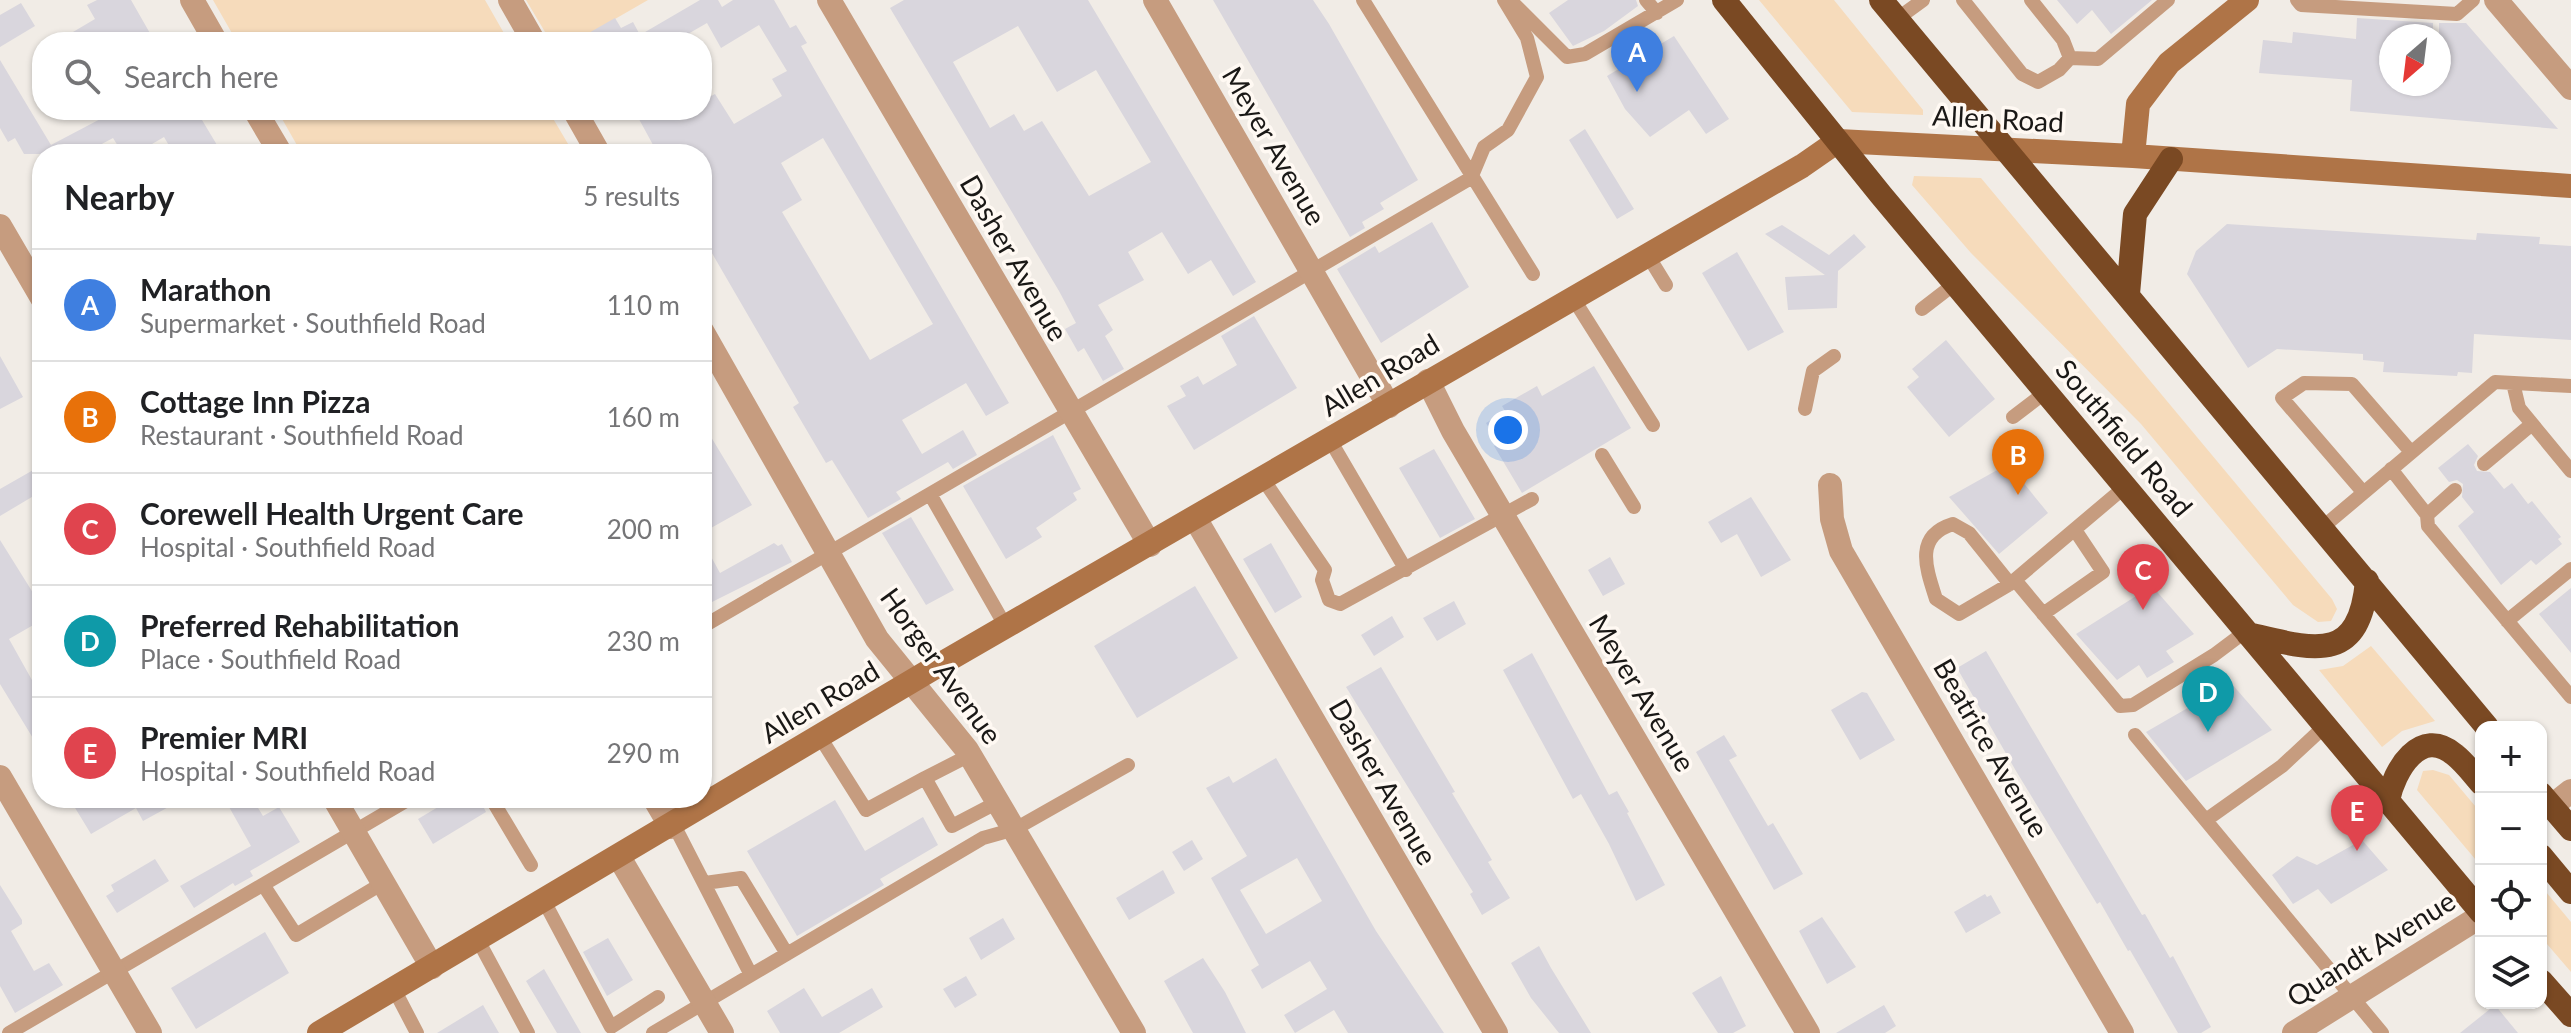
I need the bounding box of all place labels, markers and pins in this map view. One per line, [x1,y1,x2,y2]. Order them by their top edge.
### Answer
pin: A [1611,26,1663,92]
pin: B [1992,429,2044,495]
pin: C [2117,544,2169,610]
pin: D [2182,666,2234,732]
pin: E [2331,785,2383,851]

